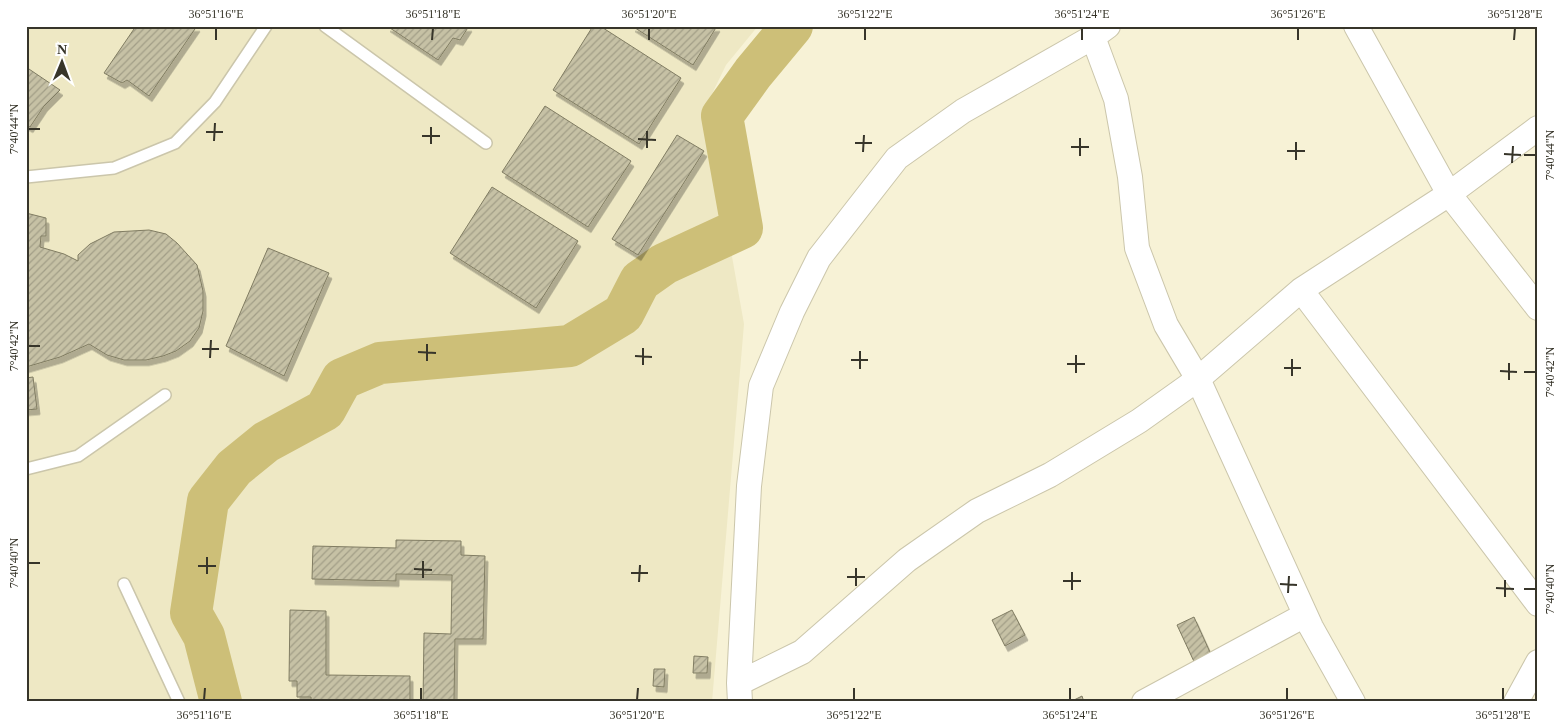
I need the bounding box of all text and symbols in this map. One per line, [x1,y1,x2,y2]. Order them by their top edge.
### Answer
text: 36°51'16"E [188,7,244,21]
text: 36°51'18"E [405,7,461,21]
text: 36°51'20"E [621,7,677,21]
text: 36°51'22"E [837,7,893,21]
text: 36°51'24"E [1054,7,1110,21]
text: 36°51'26"E [1270,7,1326,21]
text: 36°51'28"E [1487,7,1543,21]
north arrow [38,38,88,88]
text: N [57,42,67,57]
text: 7°40'44"N [7,103,21,154]
text: 7°40'44"N [1543,129,1557,180]
text: 7°40'42"N [7,320,21,371]
text: 7°40'42"N [1543,346,1557,397]
text: 7°40'40"N [7,537,21,588]
text: 7°40'40"N [1543,563,1557,614]
text: 36°51'16"E [176,708,232,722]
text: 36°51'18"E [393,708,449,722]
text: 36°51'20"E [609,708,665,722]
text: 36°51'22"E [826,708,882,722]
text: 36°51'24"E [1042,708,1098,722]
text: 36°51'26"E [1259,708,1315,722]
text: 36°51'28"E [1475,708,1531,722]

